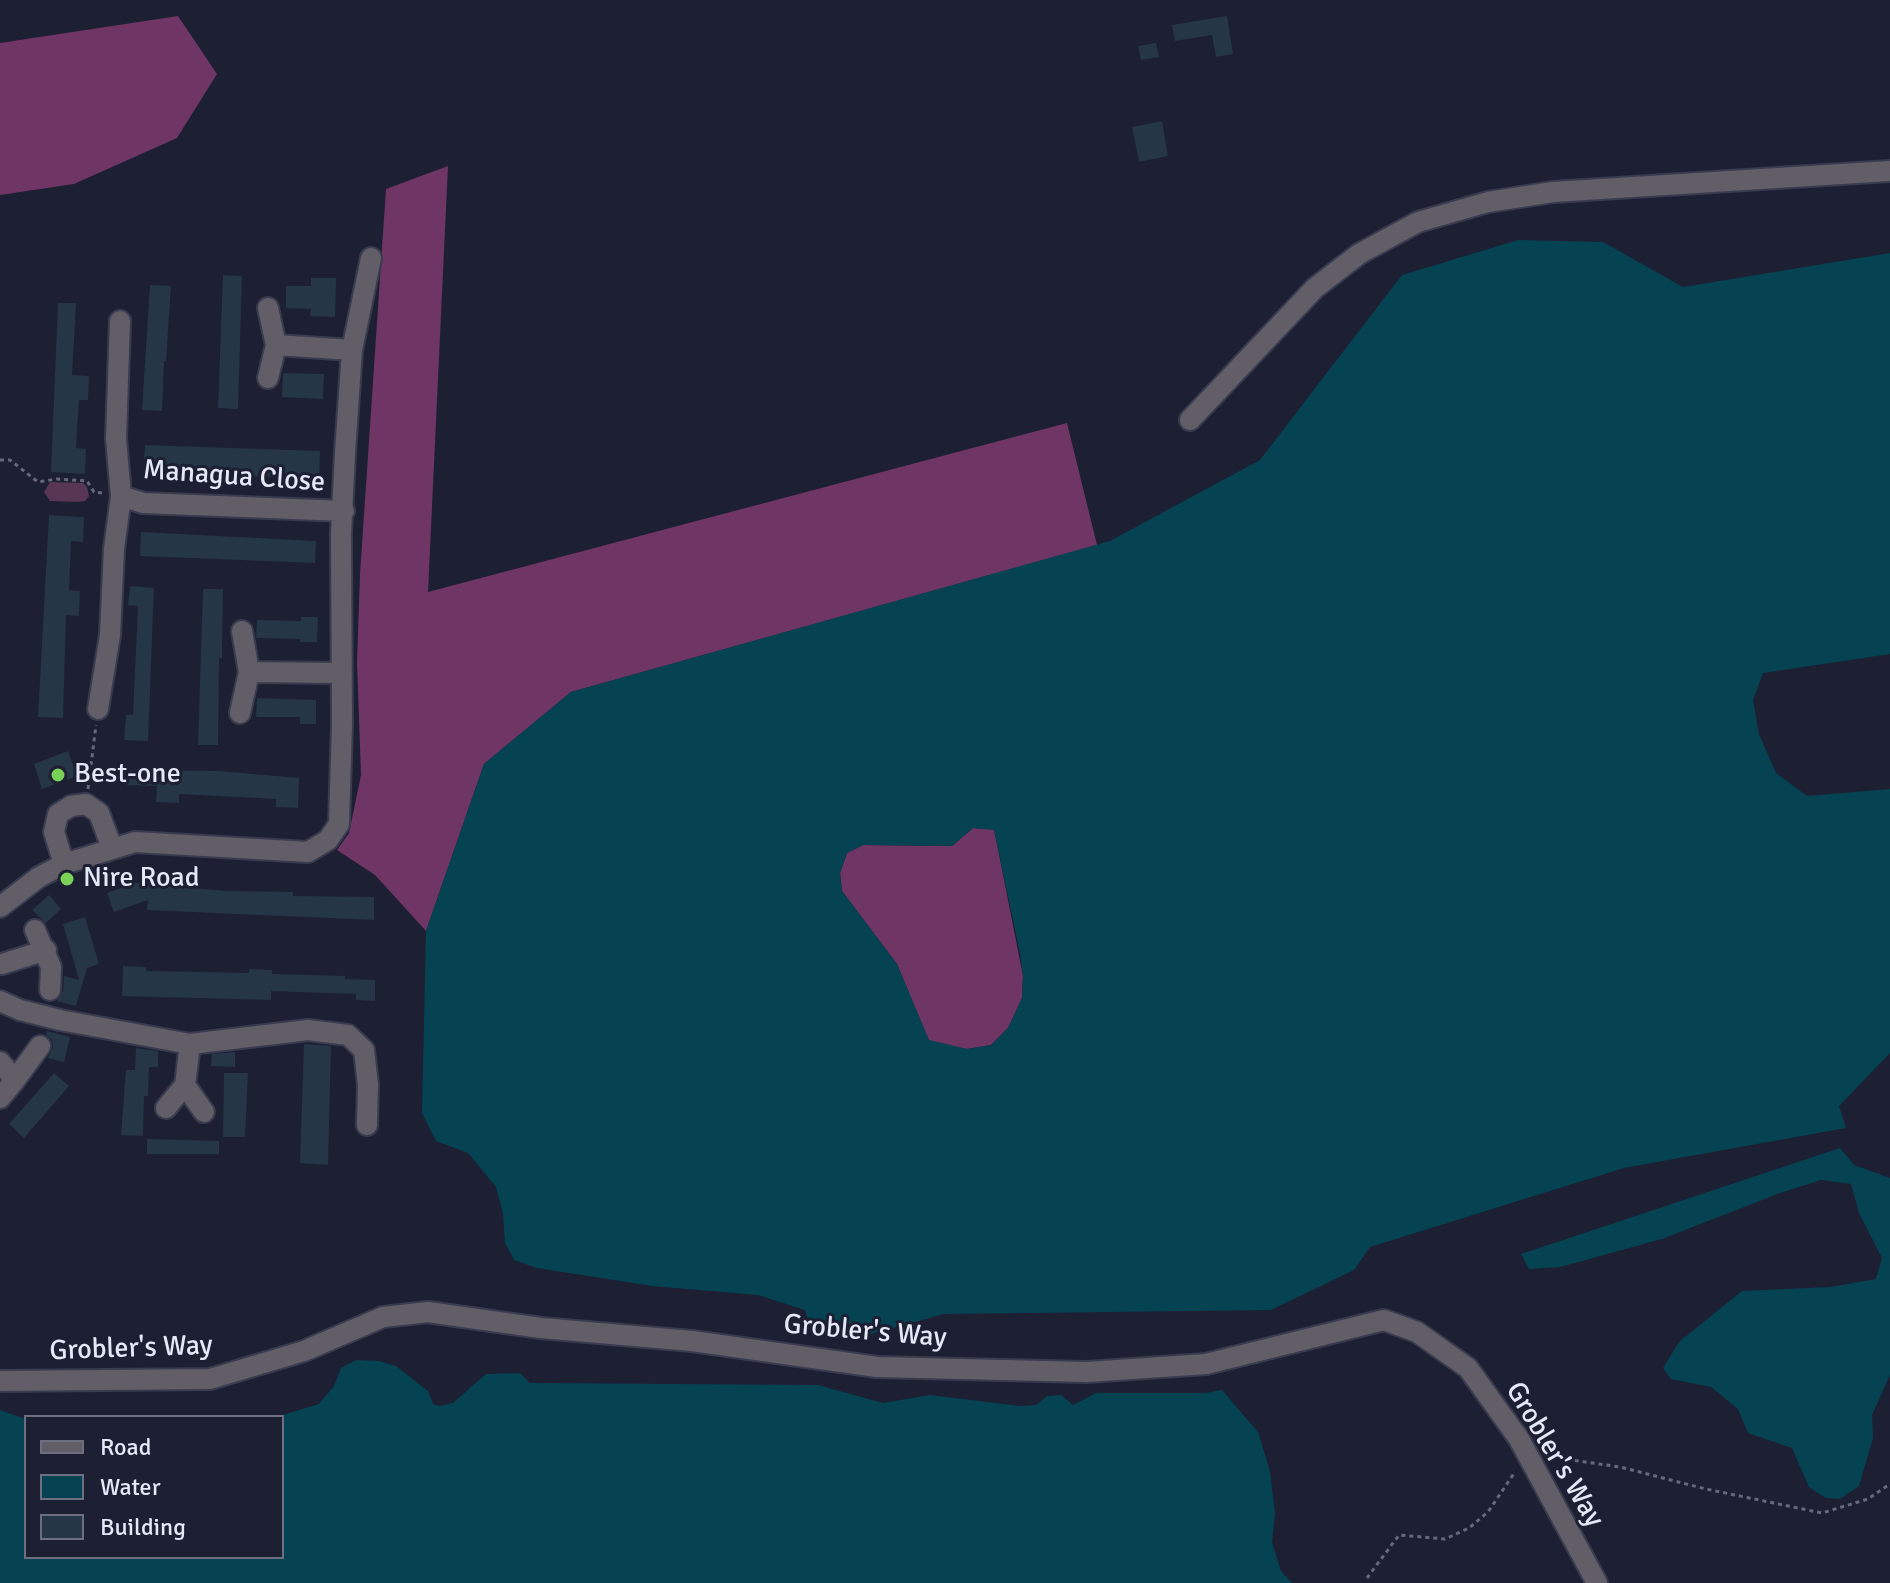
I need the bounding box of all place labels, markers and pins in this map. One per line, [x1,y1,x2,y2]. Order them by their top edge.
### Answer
place label: Best-one [74,758,181,792]
marker: Best-one [49,766,67,784]
place label: Nire Road [83,862,199,896]
marker: Nire Road [58,870,76,888]

